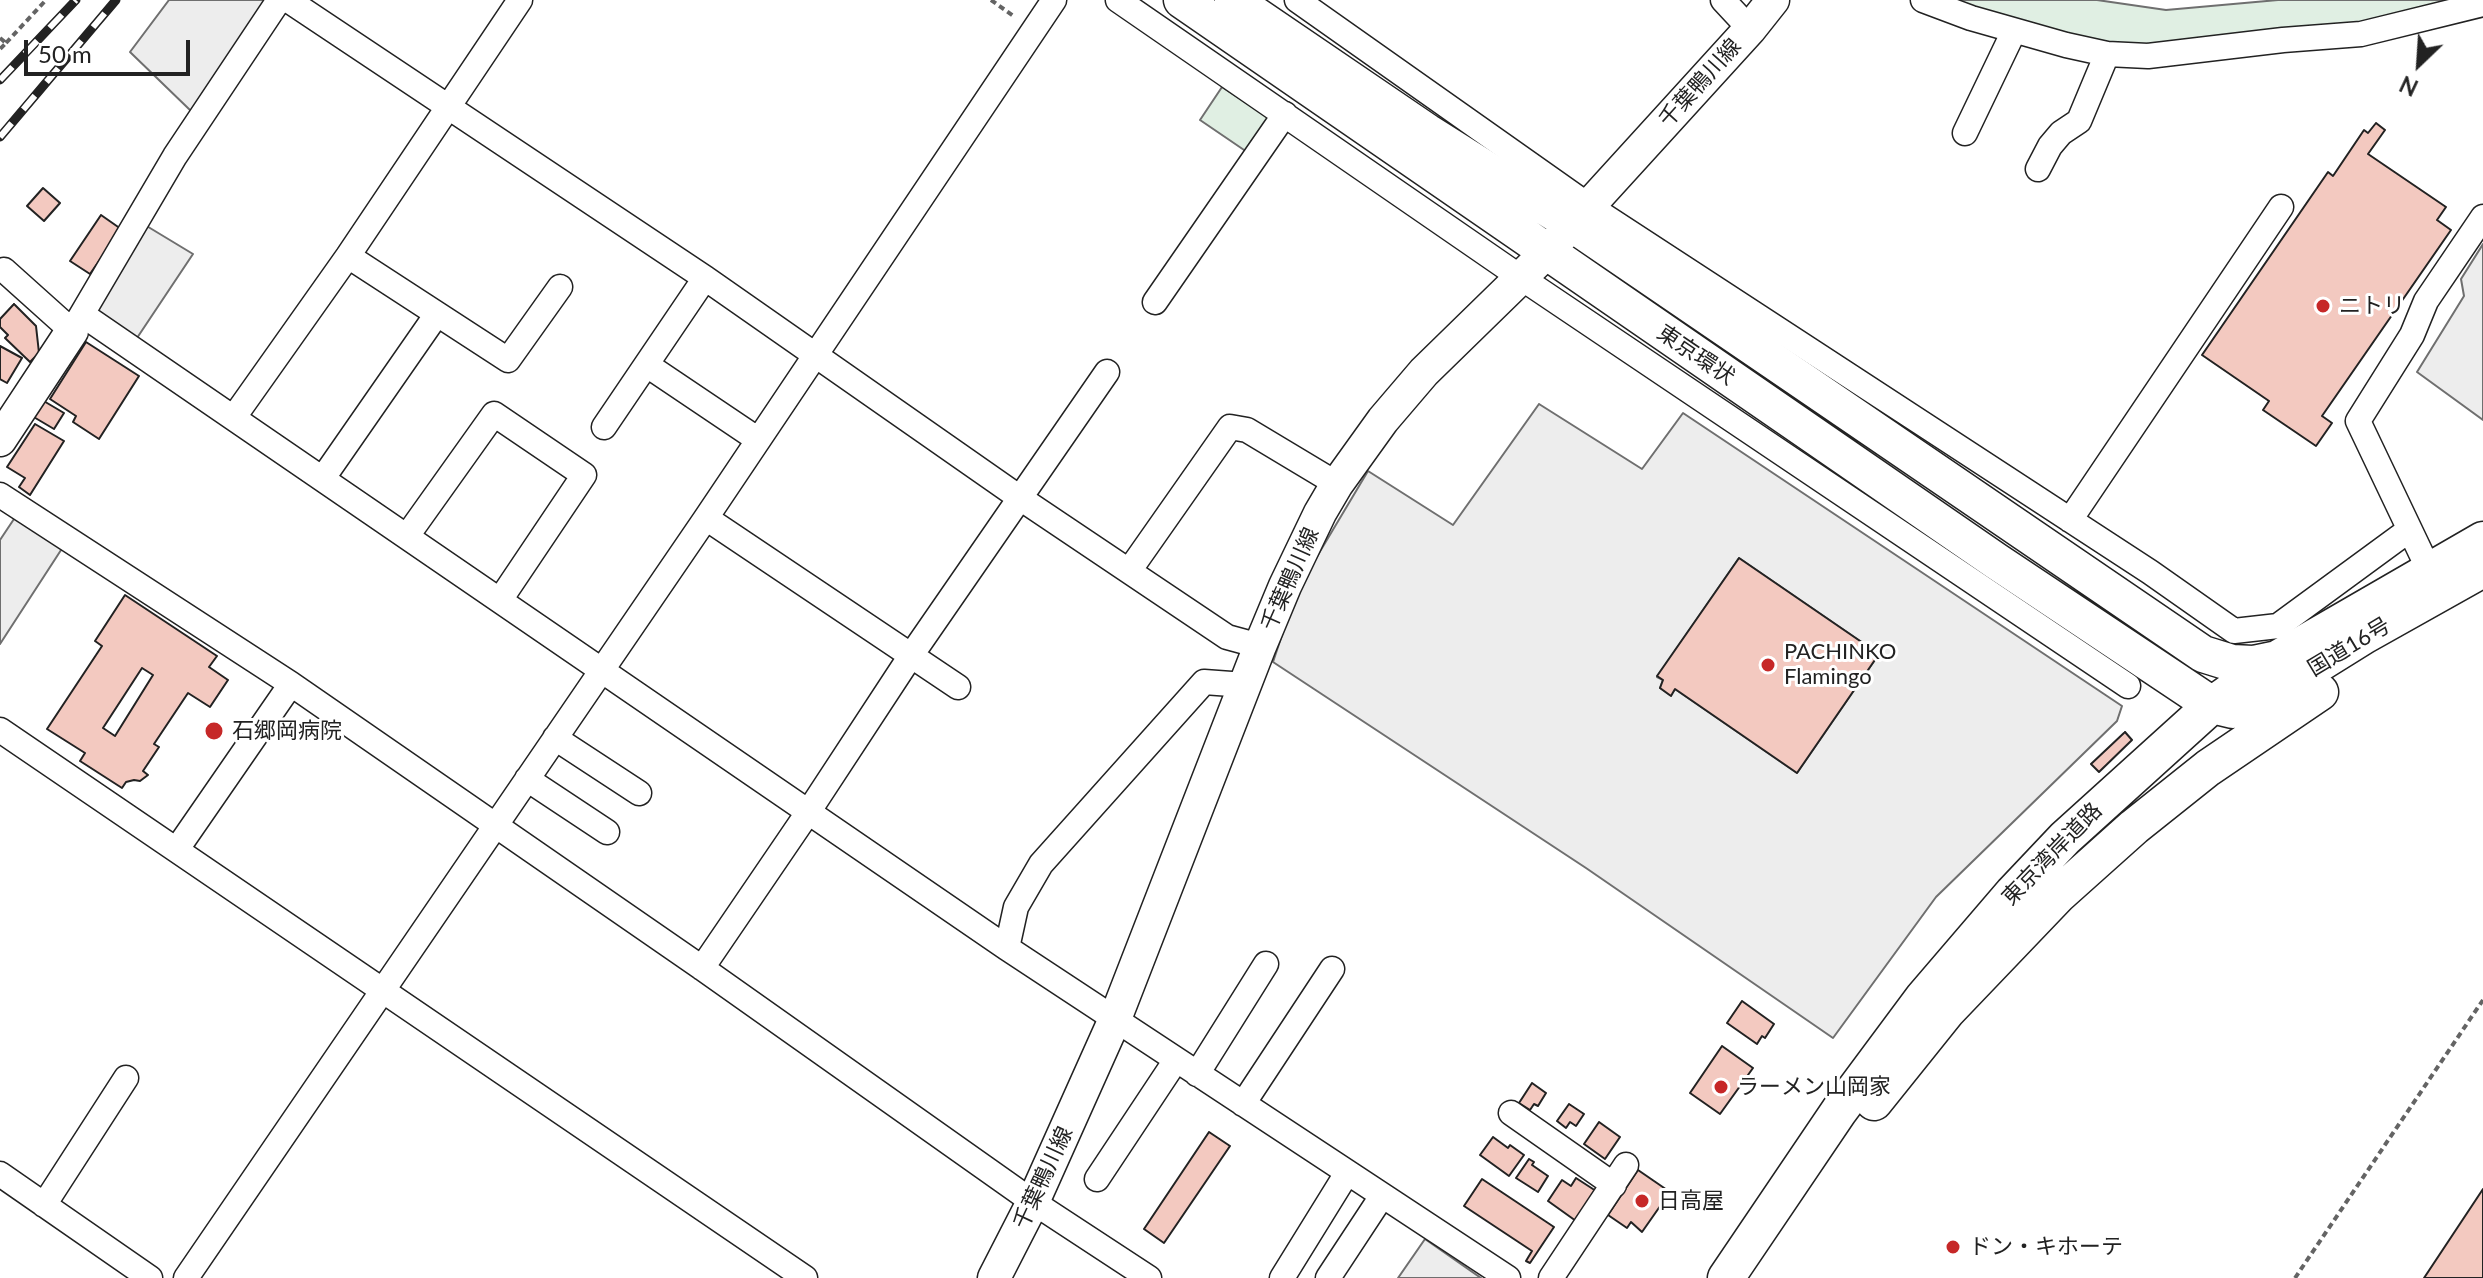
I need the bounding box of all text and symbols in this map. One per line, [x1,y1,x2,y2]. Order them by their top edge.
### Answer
scale bar [28,24,194,74]
north arrow [2379,24,2459,104]
street label: 千葉鴨川線 [1653,33,1747,133]
text: 50 m [38,39,92,68]
text: N [2395,70,2422,102]
place label: ニトリ [2339,293,2405,319]
marker: ニトリ [2314,297,2332,315]
street label: 東京環状 [1652,319,1740,391]
street label: 千葉鴨川線 [1256,523,1324,635]
street label: 国道16号 [2303,612,2395,682]
place label: PACHINKO Flamingo [1784,639,1896,690]
marker: PACHINKO Flamingo [1759,656,1777,674]
place label: 石郷岡病院 [232,718,342,744]
marker: 石郷岡病院 [203,720,225,742]
street label: 東京湾岸道路 [1997,797,2107,911]
place label: ラーメン山岡家 [1737,1074,1891,1100]
marker: ラーメン山岡家 [1712,1078,1730,1096]
street label: 千葉鴨川線 [1008,1123,1078,1233]
place label: 日高屋 [1658,1188,1724,1214]
marker: 日高屋 [1633,1192,1651,1210]
place label: ドン・キホーテ [1969,1234,2123,1260]
marker: ドン・キホーテ [1944,1238,1962,1256]

